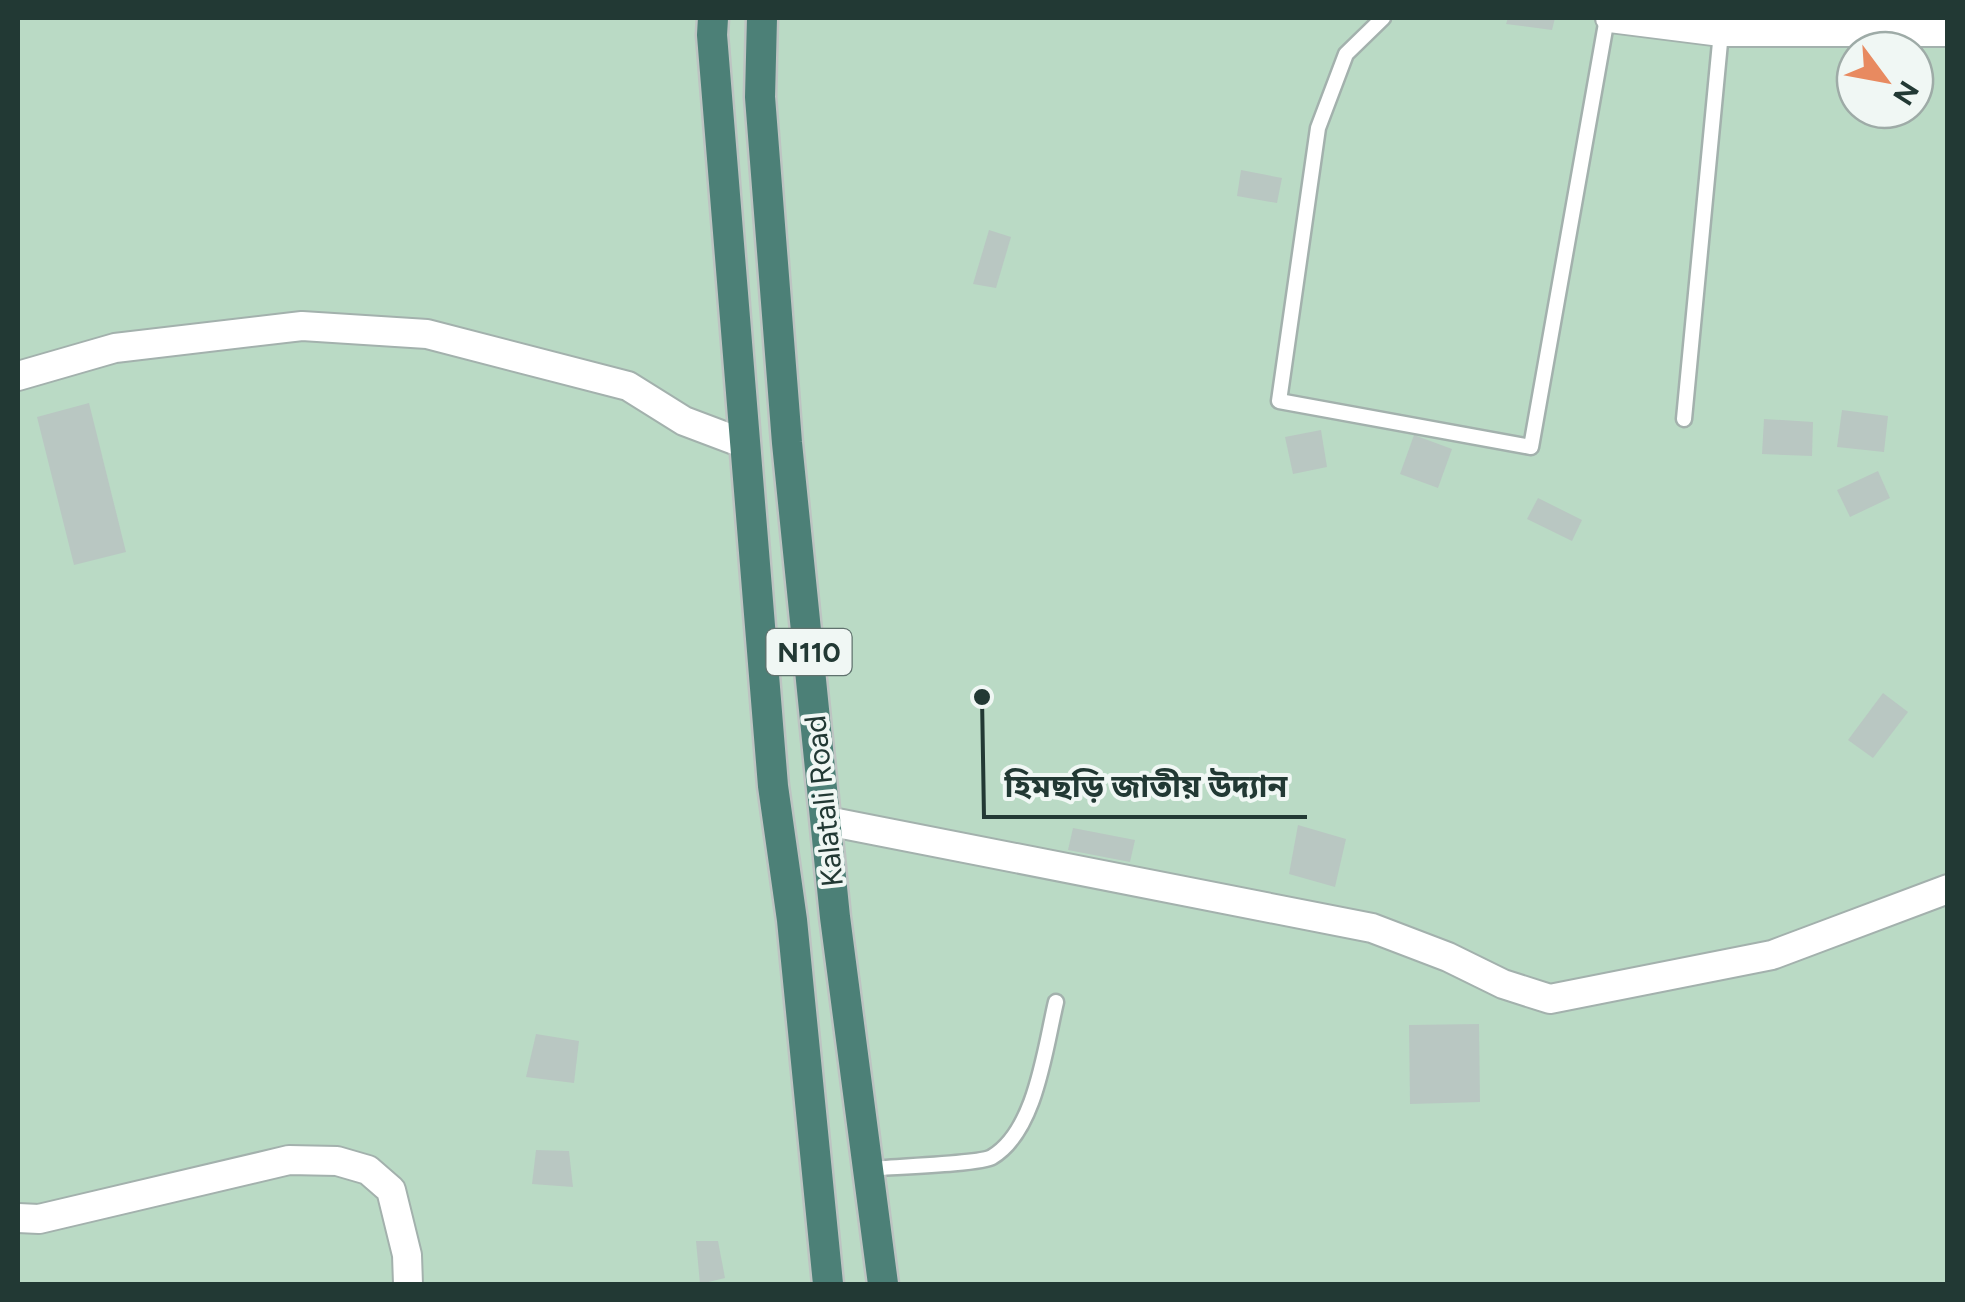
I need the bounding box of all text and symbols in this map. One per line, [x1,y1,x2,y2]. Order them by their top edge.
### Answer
north arrow [1835,30,1935,130]
text: N [1886,75,1926,111]
road number: N110 [766,629,852,675]
street label: Kalatali Road [796,714,851,888]
callout: হিমছড়ি জাতীয় উদ্যান [984,755,1307,817]
text: হিমছড়ি জাতীয় উদ্যান [1003,767,1289,805]

